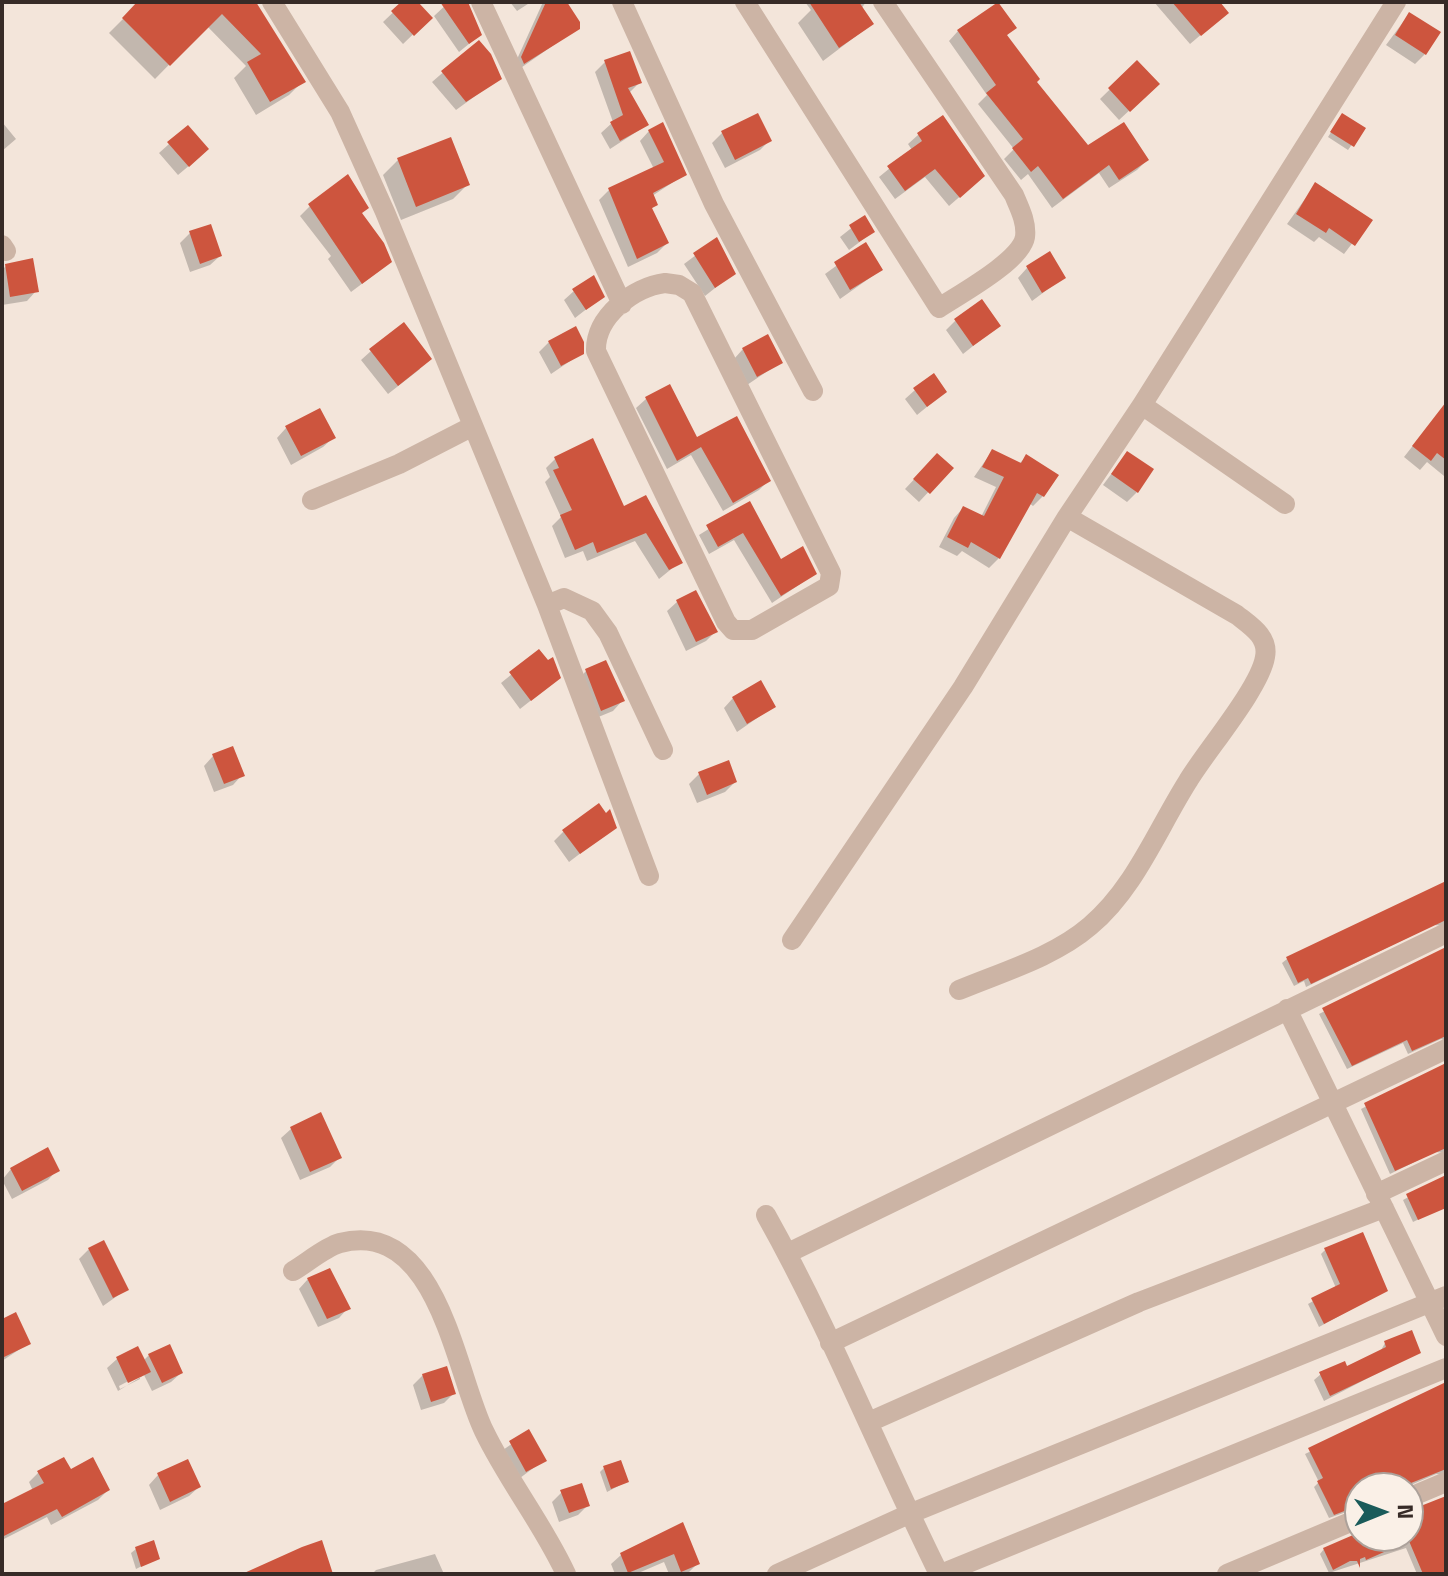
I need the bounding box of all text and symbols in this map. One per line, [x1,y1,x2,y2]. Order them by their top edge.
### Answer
north arrow [1344,1472,1424,1552]
text: N [1389,1504,1423,1520]

